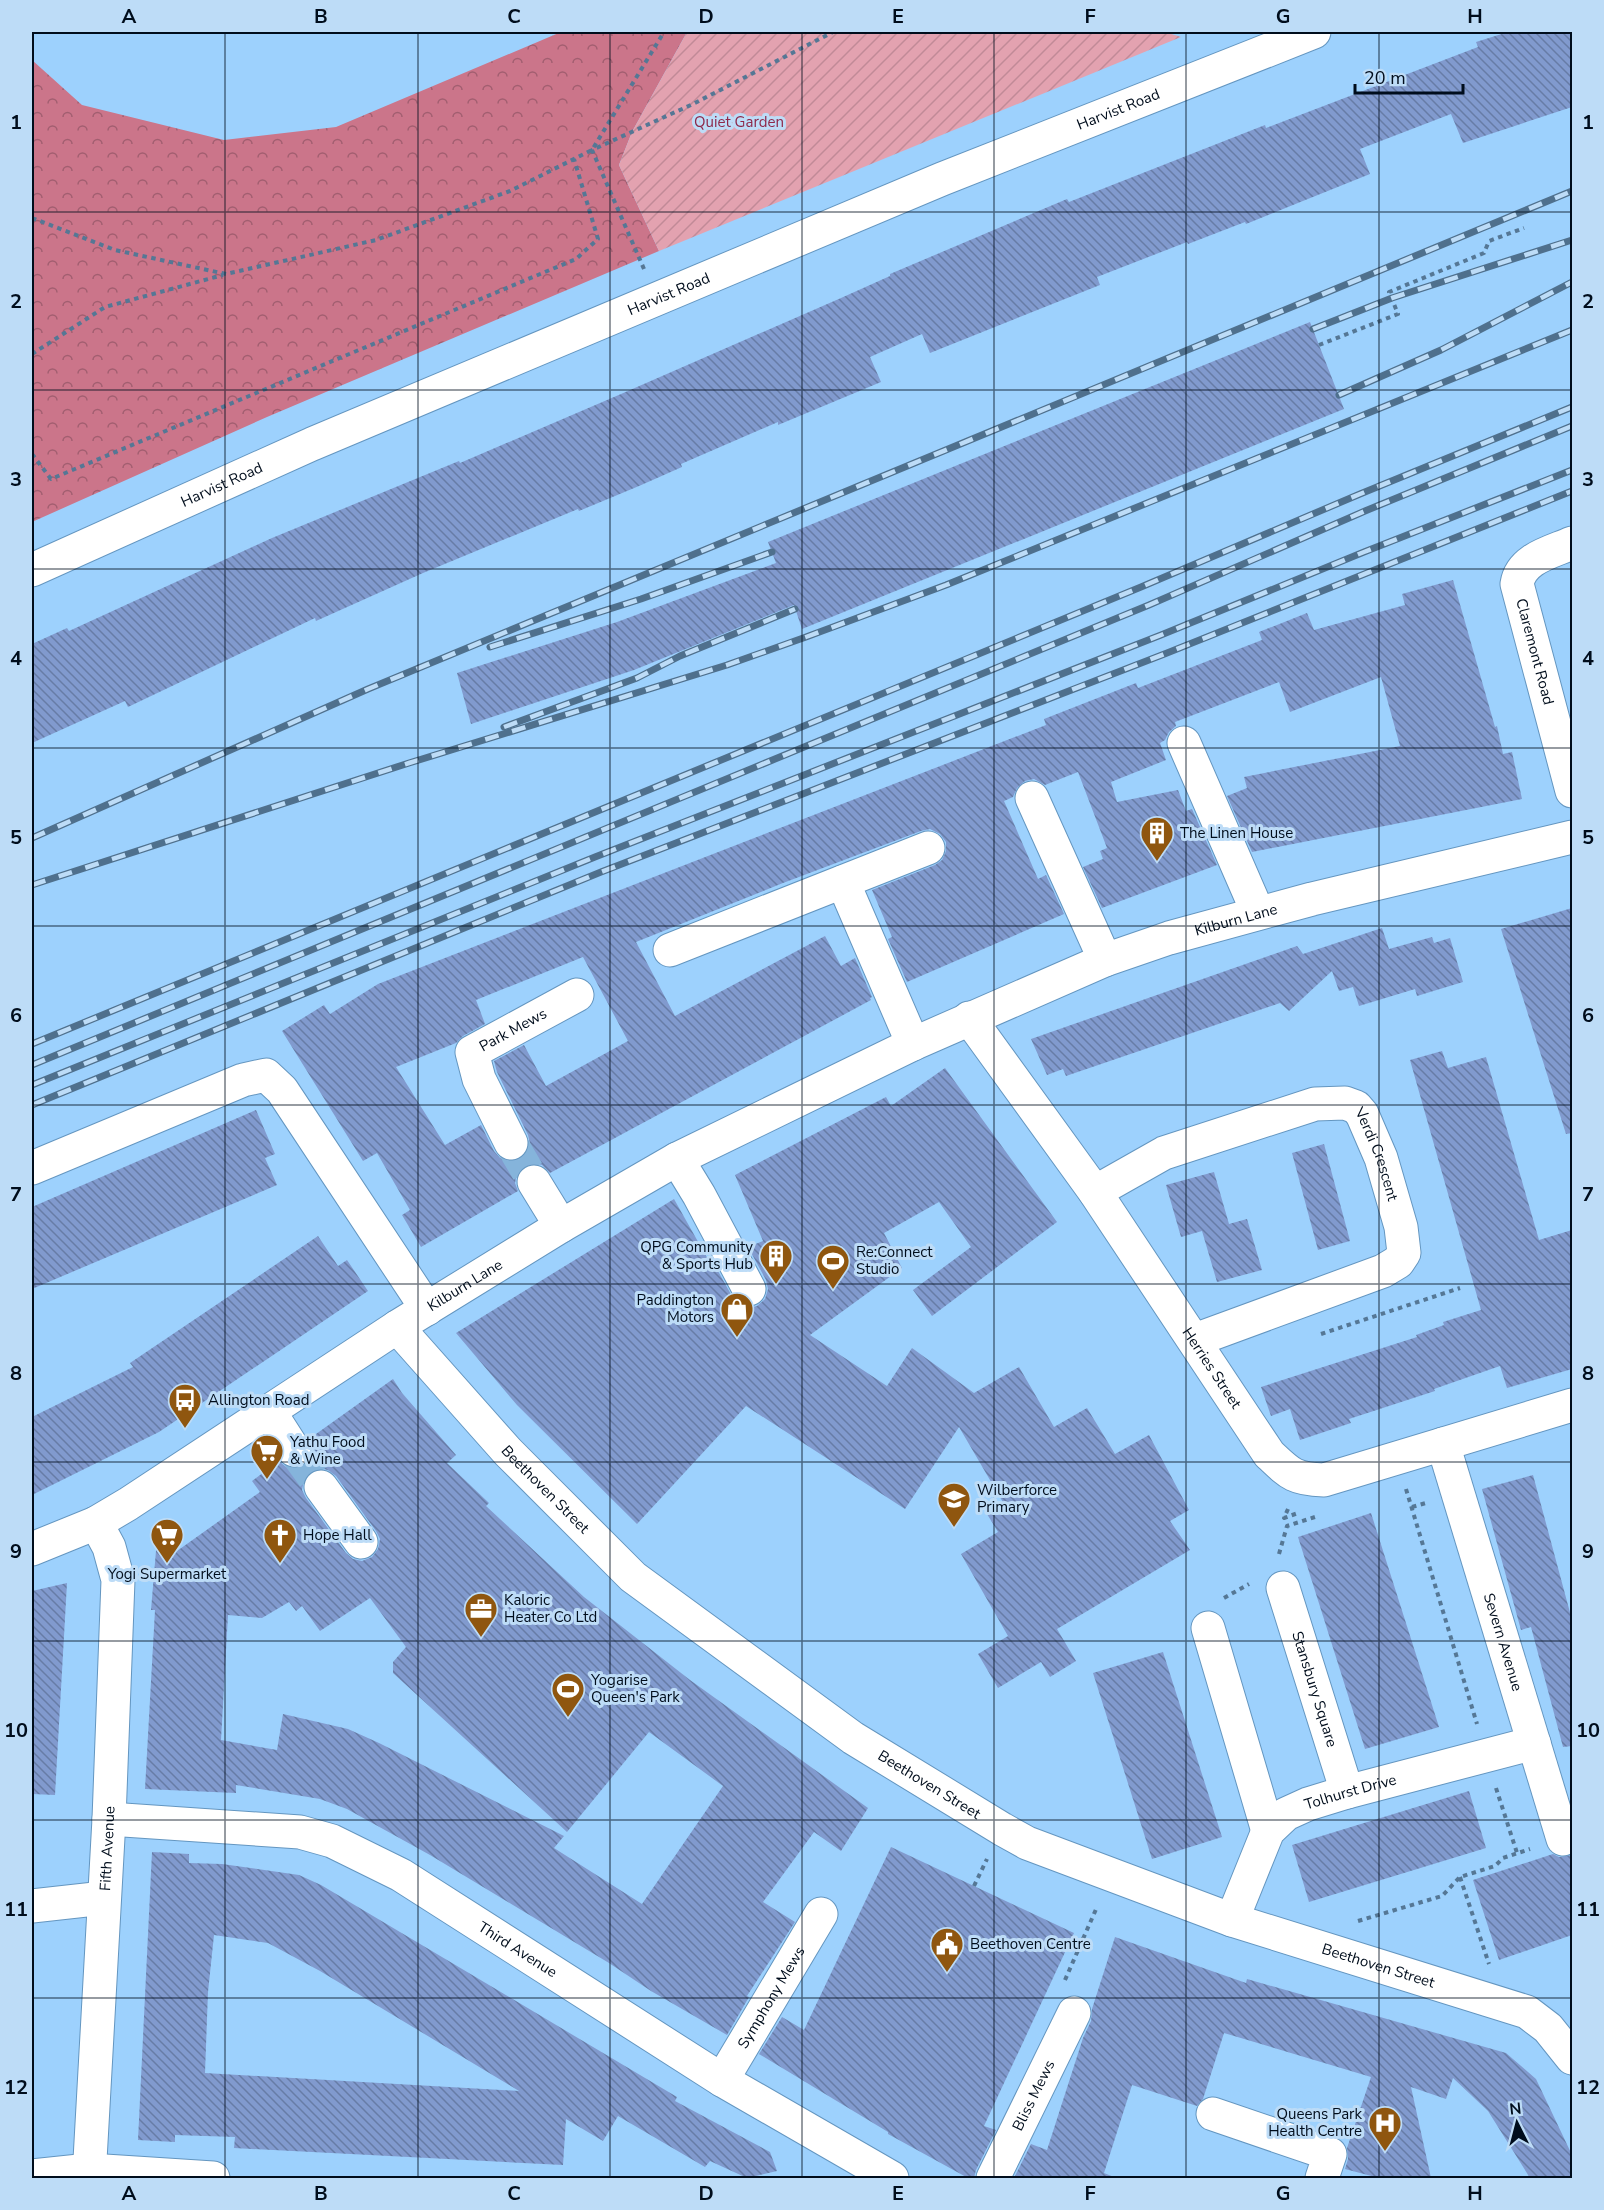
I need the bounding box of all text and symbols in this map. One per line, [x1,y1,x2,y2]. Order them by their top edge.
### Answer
text: A [122,3,137,30]
text: B [314,3,328,30]
text: C [507,3,521,30]
text: D [698,3,714,30]
text: E [892,3,904,30]
text: F [1084,3,1096,30]
text: G [1276,3,1290,30]
text: H [1467,3,1483,30]
scale bar [1355,57,1463,95]
text: 20 m [1364,66,1406,90]
street label: Harvist Road [1074,84,1163,135]
text: 1 [10,109,22,136]
text: 1 [1582,109,1594,136]
park label: Quiet Garden [694,112,784,132]
street label: Harvist Road [624,268,713,320]
text: 2 [10,288,22,315]
text: 2 [1582,288,1594,315]
street label: Harvist Road [178,458,266,512]
text: 3 [10,466,22,493]
text: 3 [1582,466,1594,493]
street label: Claremont Road [1511,596,1559,707]
text: 4 [10,645,22,672]
text: 4 [1582,645,1594,672]
building icon: The Linen House [1139,815,1175,862]
place label: The Linen House [1180,823,1293,843]
text: 5 [10,824,22,851]
text: 5 [1582,824,1594,851]
street label: Kilburn Lane [1192,899,1280,941]
text: 6 [10,1002,22,1029]
text: 6 [1582,1002,1594,1029]
street label: Park Mews [476,1003,550,1056]
street label: Verdi Crescent [1350,1102,1403,1204]
text: 7 [10,1181,22,1208]
text: 7 [1582,1181,1594,1208]
place label: QPG Community & Sports Hub [640,1237,753,1274]
building icon: QPG Community & Sports Hub [758,1238,794,1285]
place label: Re:Connect Studio [856,1242,933,1279]
sports icon: Re:Connect Studio [815,1243,851,1290]
street label: Kilburn Lane [423,1254,506,1316]
place label: Paddington Motors [637,1290,714,1327]
shop icon: Paddington Motors [719,1291,755,1338]
street label: Herries Street [1178,1323,1246,1413]
text: 8 [10,1360,22,1387]
text: 8 [1582,1360,1594,1387]
bus stop icon: Allington Road [167,1382,203,1429]
place label: Allington Road [208,1390,309,1410]
place label: Yathu Food & Wine [289,1432,365,1469]
supermarket icon: Yathu Food & Wine [249,1433,285,1480]
street label: Beethoven Street [497,1441,594,1538]
place label: Wilberforce Primary [977,1480,1057,1517]
school or university icon: Wilberforce Primary [936,1481,972,1528]
supermarket icon: Yogi Supermarket [149,1517,185,1564]
church icon: Hope Hall [262,1517,298,1564]
place label: Hope Hall [303,1525,372,1545]
text: 9 [10,1538,22,1565]
text: 9 [1582,1538,1594,1565]
place label: Yogi Supermarket [107,1564,227,1584]
place label: Kaloric Heater Co Ltd [504,1590,597,1627]
office icon: Kaloric Heater Co Ltd [463,1591,499,1638]
street label: Severn Avenue [1479,1591,1528,1694]
street label: Stansbury Square [1287,1629,1342,1750]
place label: Yogarise Queen's Park [590,1670,680,1707]
sports icon: Yogarise Queen's Park [550,1671,586,1718]
text: 10 [4,1717,28,1744]
text: 10 [1576,1717,1600,1744]
street label: Beethoven Street [874,1746,985,1824]
street label: Tolhurst Drive [1302,1769,1399,1815]
street label: Fifth Avenue [95,1806,119,1892]
text: 11 [4,1896,28,1923]
text: 11 [1576,1896,1600,1923]
street label: Third Avenue [474,1917,561,1982]
public building icon: Beethoven Centre [929,1926,965,1973]
place label: Beethoven Centre [970,1934,1091,1954]
street label: Beethoven Street [1319,1939,1438,1993]
street label: Symphony Mews [733,1943,809,2052]
street label: Bliss Mews [1008,2057,1059,2134]
text: 12 [4,2074,28,2101]
text: 12 [1576,2074,1600,2101]
north arrow [1487,2093,1547,2153]
text: N [1508,2098,1523,2121]
place label: Queens Park Health Centre [1268,2104,1362,2141]
hospital icon: Queens Park Health Centre [1367,2105,1403,2152]
text: A [122,2180,137,2207]
text: B [314,2180,328,2207]
text: C [507,2180,521,2207]
text: D [698,2180,714,2207]
text: E [892,2180,904,2207]
text: F [1084,2180,1096,2207]
text: G [1276,2180,1290,2207]
text: H [1467,2180,1483,2207]

